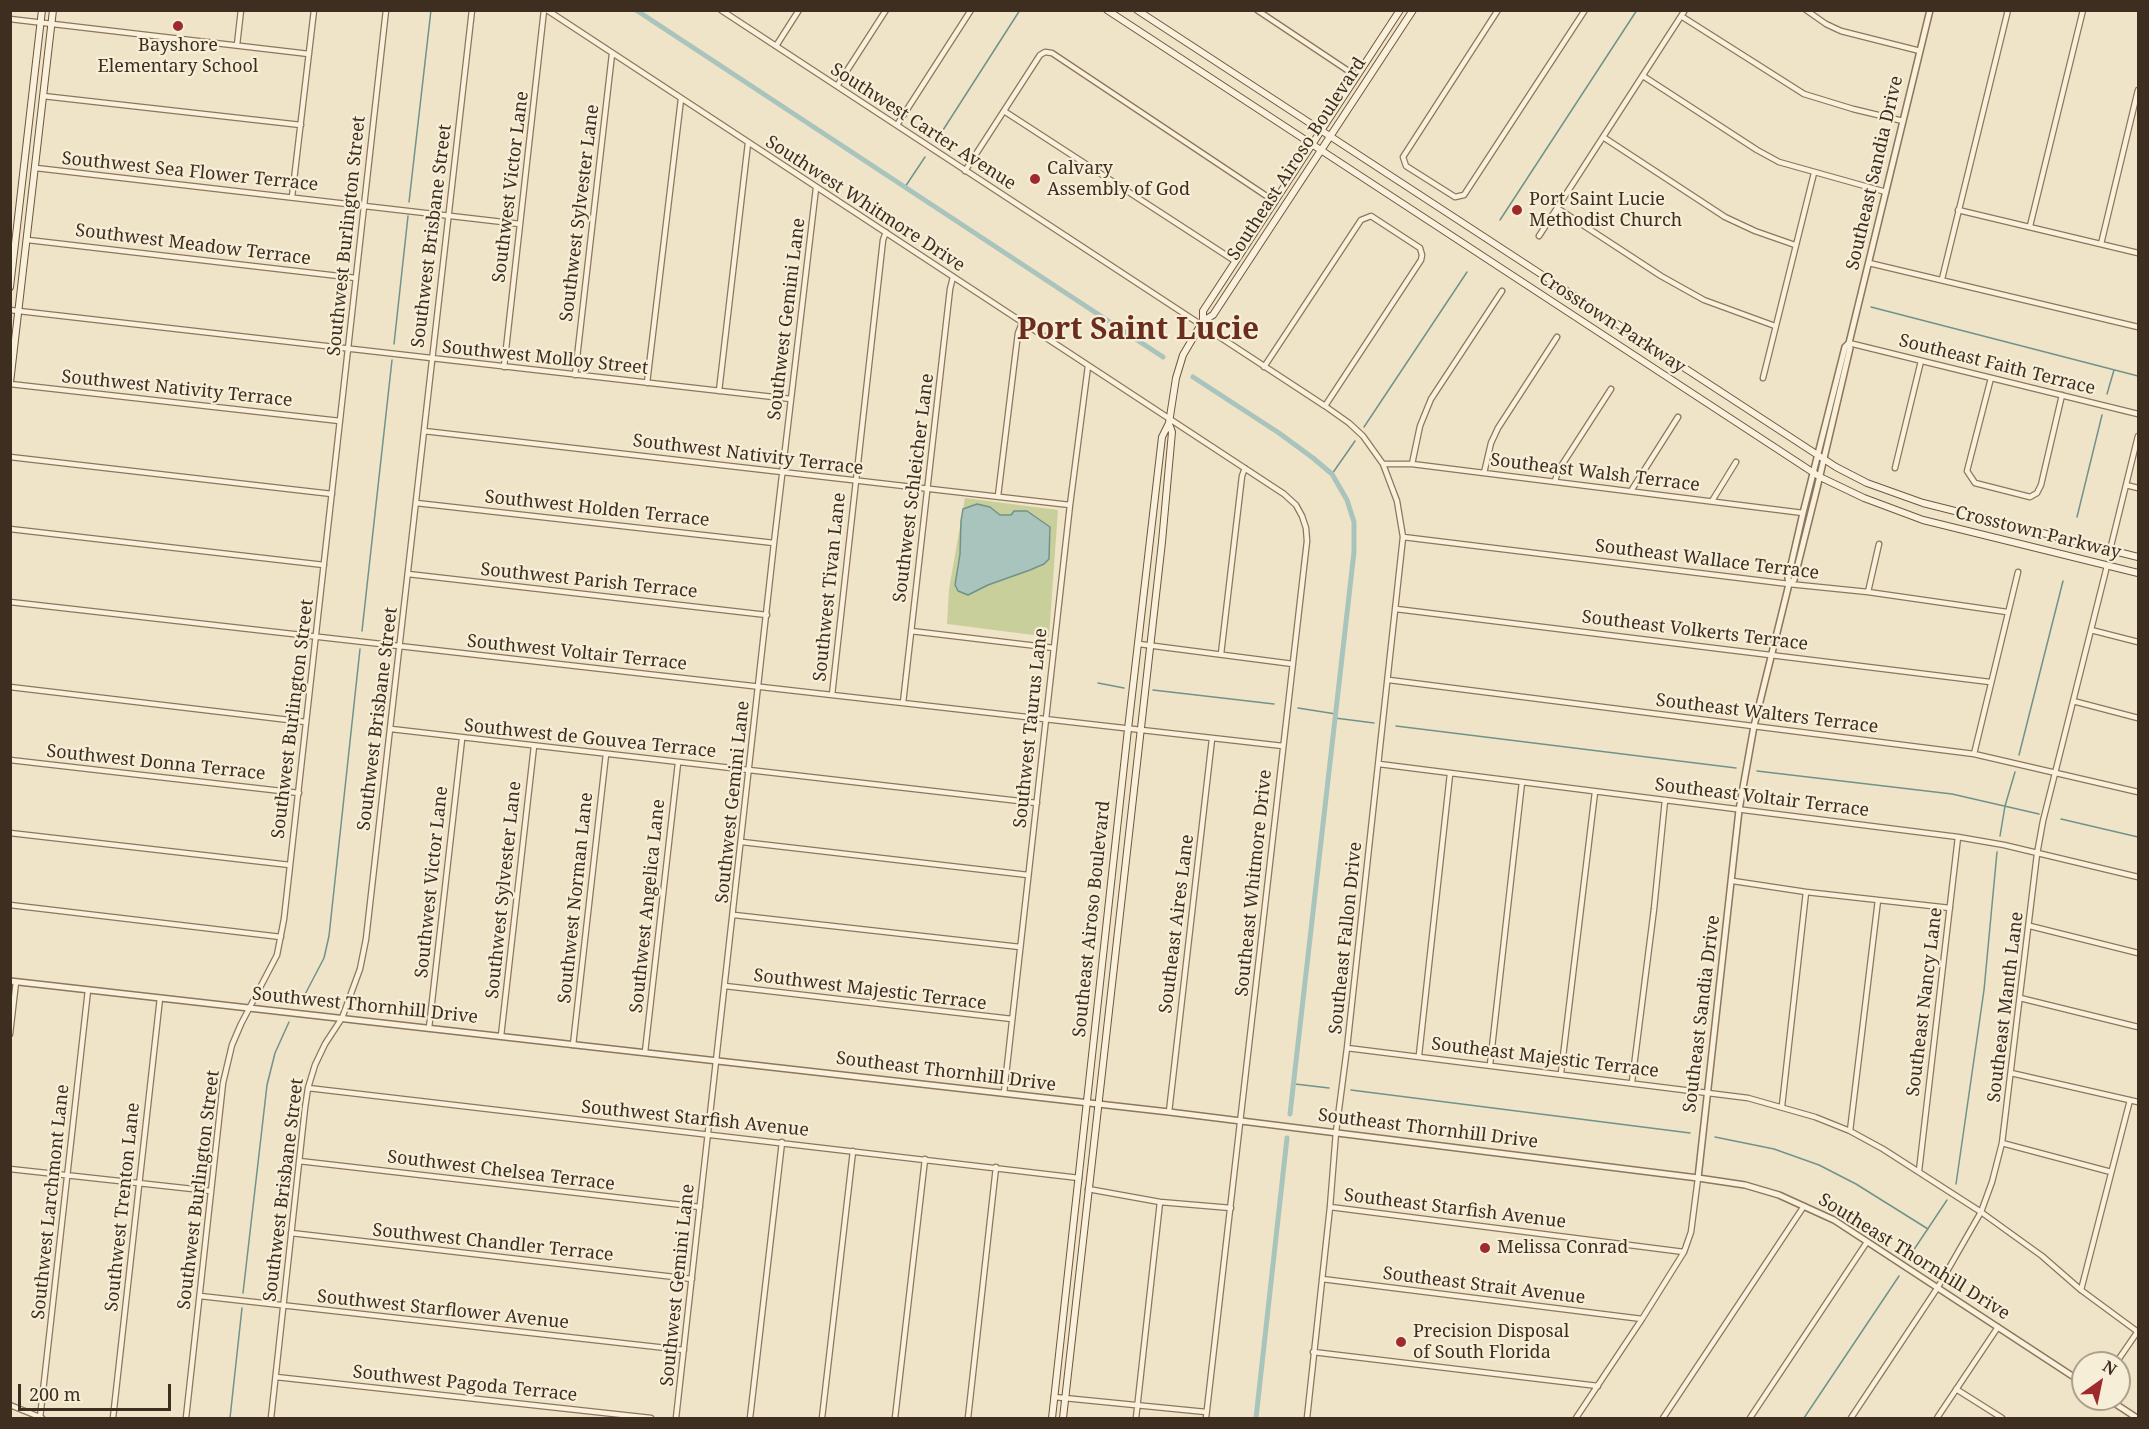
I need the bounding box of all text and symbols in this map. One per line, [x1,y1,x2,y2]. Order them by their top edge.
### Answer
marker: Bayshore Elementary School [171,19,185,33]
place label: Bayshore Elementary School [98,35,258,78]
street label: Southeast Airoso Boulevard [1223,53,1371,265]
street label: Southwest Carter Avenue [826,59,1020,195]
street label: Southeast Sandia Drive [1842,74,1908,272]
street label: Southwest Victor Lane [489,90,533,284]
street label: Southwest Sylvester Lane [556,103,604,323]
street label: Southwest Burlington Street [324,115,370,357]
street label: Southwest Brisbane Street [408,123,456,349]
street label: Southwest Whitmore Drive [761,131,969,277]
street label: Southwest Sea Flower Terrace [61,148,319,196]
place label: Calvary Assembly of God [1047,158,1190,201]
marker: Calvary Assembly of God [1028,172,1042,186]
place label: Port Saint Lucie Methodist Church [1529,189,1682,232]
marker: Port Saint Lucie Methodist Church [1510,203,1524,217]
street label: Southwest Gemini Lane [764,217,810,421]
street label: Southwest Meadow Terrace [74,220,312,270]
street label: Crosstown Parkway [1535,268,1689,378]
district label: Port Saint Lucie [1017,312,1259,348]
street label: Southeast Faith Terrace [1897,330,2097,400]
street label: Southwest Molloy Street [441,336,649,380]
street label: Southwest Nativity Terrace [61,366,293,412]
street label: Southwest Schleicher Lane [889,372,939,604]
street label: Southwest Nativity Terrace [632,430,864,480]
street label: Southeast Walsh Terrace [1489,449,1701,497]
street label: Southwest Holden Terrace [484,486,710,532]
street label: Southwest Tivan Lane [809,491,851,683]
street label: Crosstown Parkway [1953,502,2123,564]
street label: Southeast Wallace Terrace [1594,536,1820,584]
street label: Southwest Parish Terrace [479,559,699,603]
street label: Southwest Burlington Street [268,598,318,840]
street label: Southwest Brisbane Street [354,606,402,832]
street label: Southeast Volkerts Terrace [1581,606,1809,656]
street label: Southwest Taurus Lane [1010,627,1052,829]
street label: Southwest Voltair Terrace [466,631,688,675]
street label: Southeast Walters Terrace [1655,690,1879,738]
street label: Southwest Gemini Lane [712,700,754,904]
street label: Southwest de Gouvea Terrace [463,715,717,763]
street label: Southwest Donna Terrace [45,741,267,785]
street label: Southeast Whitmore Drive [1231,768,1277,998]
street label: Southeast Voltair Terrace [1654,774,1870,822]
street label: Southwest Sylvester Lane [482,780,526,1000]
street label: Southwest Victor Lane [411,785,453,979]
street label: Southwest Norman Lane [554,791,598,1005]
street label: Southwest Angelica Lane [626,798,670,1014]
street label: Southeast Airoso Boulevard [1069,800,1115,1038]
street label: Southeast Aires Lane [1155,833,1199,1015]
street label: Southeast Fallon Drive [1325,841,1367,1035]
street label: Southeast Nancy Lane [1903,906,1947,1098]
street label: Southeast Manth Lane [1984,910,2028,1104]
street label: Southeast Sandia Drive [1679,914,1725,1114]
street label: Southwest Majestic Terrace [752,965,988,1015]
street label: Southwest Thornhill Drive [251,983,479,1029]
street label: Southeast Majestic Terrace [1430,1033,1660,1083]
street label: Southeast Thornhill Drive [835,1048,1057,1096]
street label: Southwest Burlington Street [174,1069,224,1311]
street label: Southwest Brisbane Street [260,1077,308,1303]
street label: Southwest Larchmont Lane [28,1083,74,1321]
street label: Southwest Starfish Avenue [580,1096,810,1142]
street label: Southwest Trenton Lane [101,1101,145,1313]
street label: Southeast Thornhill Drive [1317,1105,1539,1153]
street label: Southwest Chelsea Terrace [386,1146,616,1196]
street label: Southwest Gemini Lane [657,1183,699,1387]
street label: Southeast Starfish Avenue [1343,1185,1567,1233]
street label: Southeast Thornhill Drive [1814,1189,2014,1325]
street label: Southwest Chandler Terrace [371,1220,615,1266]
place label: Melissa Conrad [1497,1237,1628,1259]
marker: Melissa Conrad [1478,1241,1492,1255]
street label: Southeast Strait Avenue [1382,1263,1586,1309]
street label: Southwest Starflower Avenue [316,1286,570,1334]
place label: Precision Disposal of South Florida [1413,1321,1569,1364]
marker: Precision Disposal of South Florida [1394,1335,1408,1349]
north arrow [2071,1351,2131,1411]
text: N [2098,1355,2121,1380]
street label: Southwest Pagoda Terrace [352,1361,578,1407]
scale bar [21,1372,174,1410]
text: 200 m [29,1382,81,1406]

